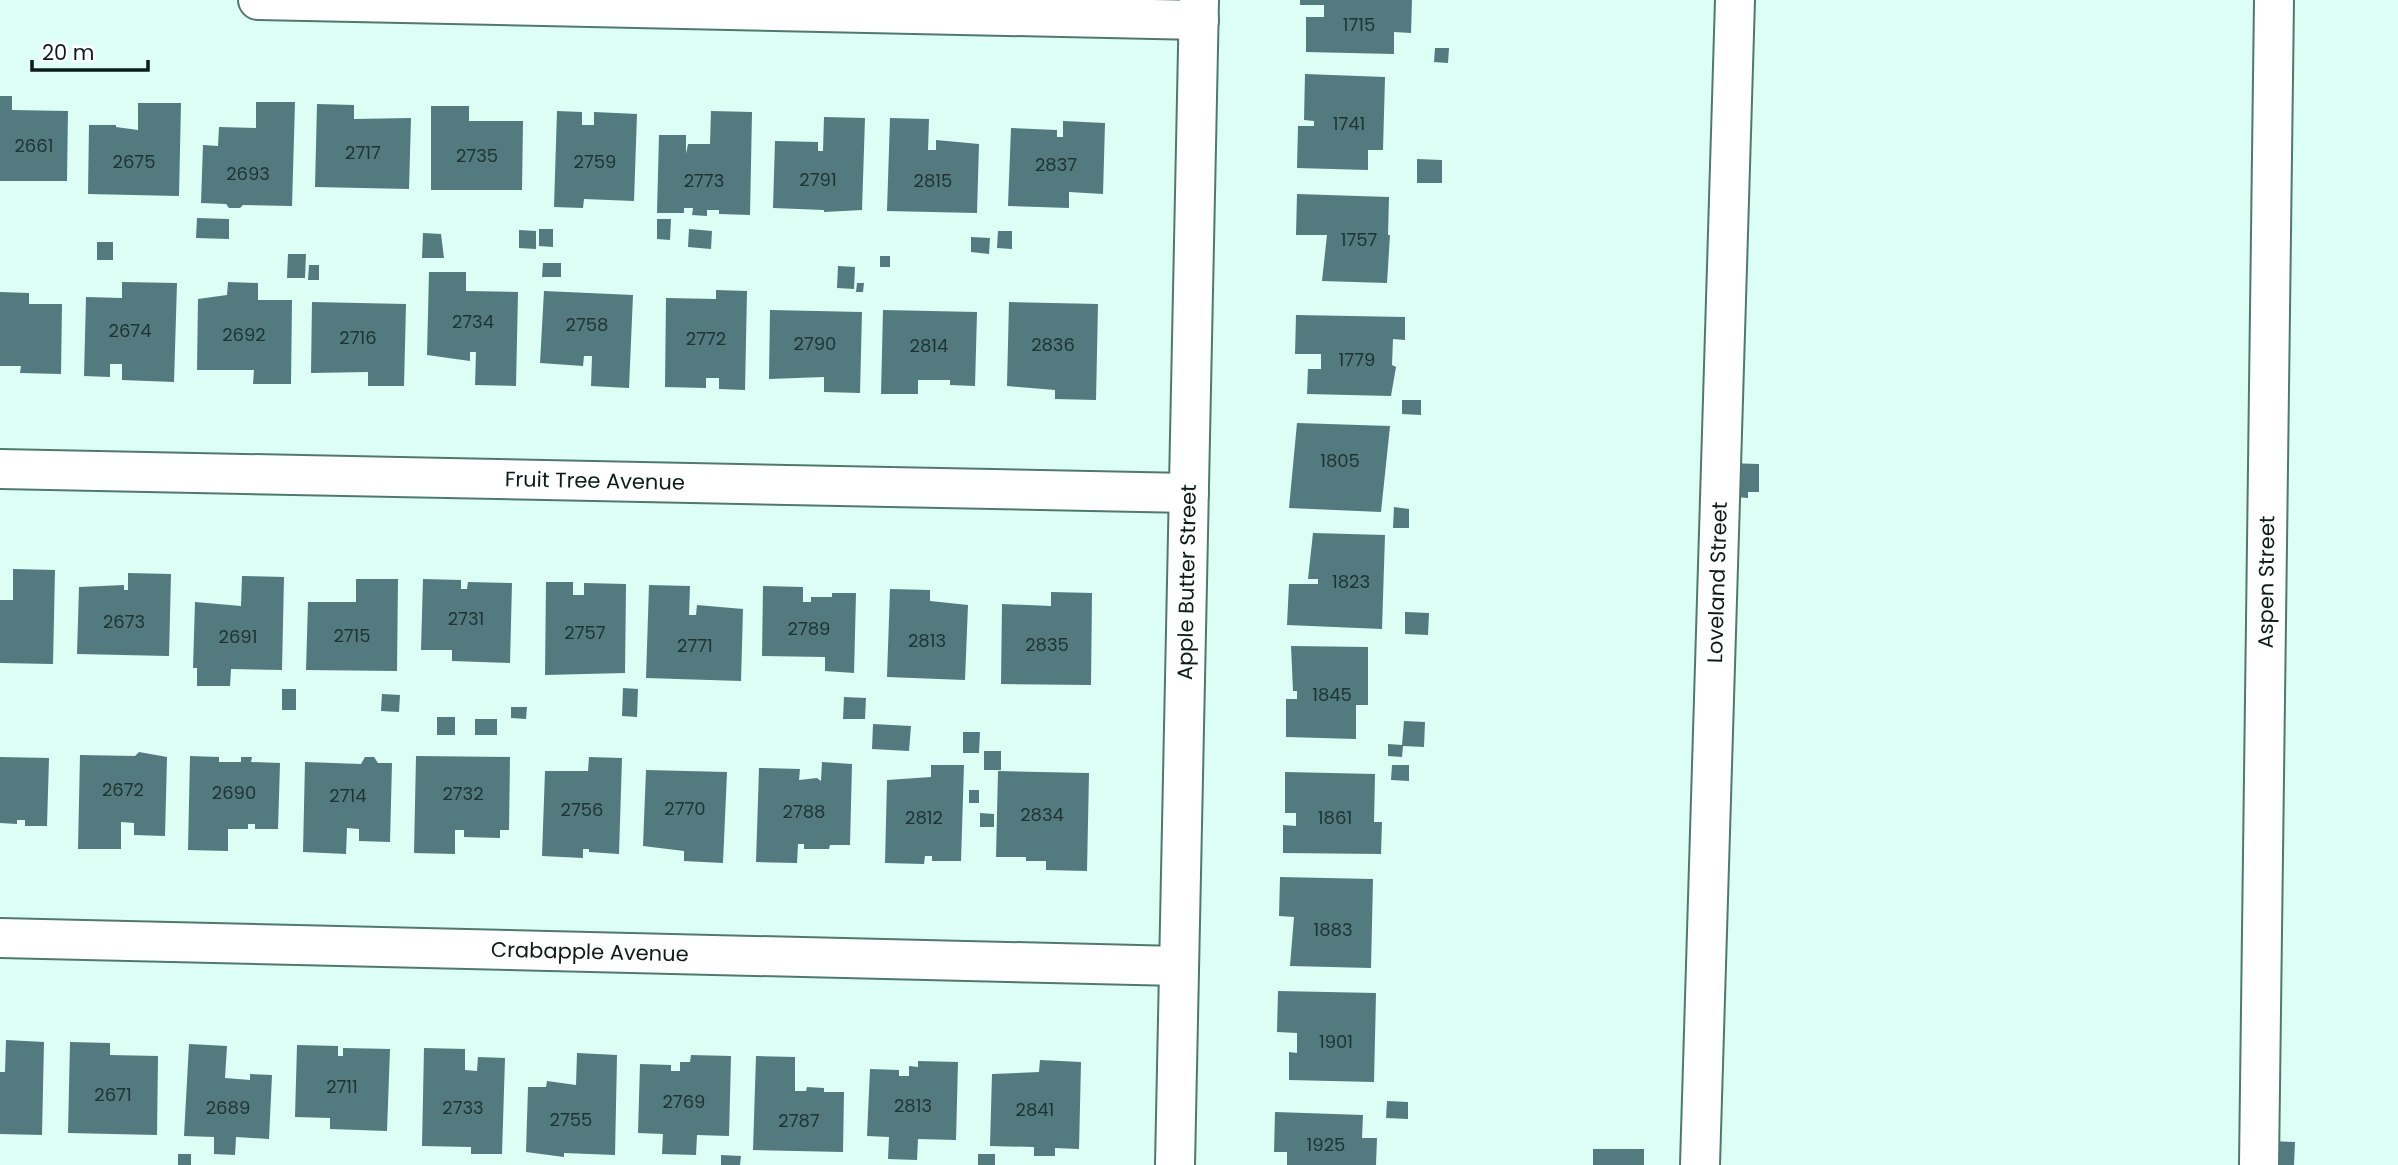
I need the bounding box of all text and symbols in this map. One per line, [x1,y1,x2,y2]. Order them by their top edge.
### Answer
house number: 1715 [1343,12,1375,37]
scale bar [32,28,147,72]
text: 20 m [42,38,95,67]
house number: 1741 [1333,111,1365,136]
house number: 2661 [15,133,53,158]
house number: 2717 [345,140,381,165]
house number: 2735 [456,143,498,168]
house number: 2675 [113,149,155,174]
house number: 2759 [574,149,616,174]
house number: 2837 [1035,152,1077,177]
house number: 2693 [226,161,270,186]
house number: 2791 [799,167,837,192]
house number: 2773 [684,168,724,193]
house number: 2815 [914,168,952,193]
house number: 1757 [1341,227,1378,252]
house number: 2734 [452,309,494,334]
house number: 2758 [566,312,608,337]
house number: 2674 [109,318,151,343]
house number: 2692 [222,322,266,347]
house number: 2716 [339,325,377,350]
house number: 2772 [686,326,726,351]
house number: 2790 [794,331,836,356]
house number: 2836 [1031,332,1075,357]
house number: 2814 [910,333,948,358]
house number: 1779 [1339,347,1375,372]
house number: 1805 [1320,448,1360,473]
street label: Fruit Tree Avenue [505,464,685,497]
street label: Apple Butter Street [1170,484,1203,680]
street label: Loveland Street [1700,501,1734,663]
street label: Aspen Street [2251,515,2281,649]
house number: 1823 [1332,569,1370,594]
house number: 2731 [448,606,484,631]
house number: 2673 [103,609,145,634]
house number: 2789 [788,616,830,641]
house number: 2757 [564,620,606,645]
house number: 2715 [333,623,371,648]
house number: 2691 [219,624,257,649]
house number: 2813 [908,628,946,653]
house number: 2835 [1025,632,1069,657]
house number: 2771 [677,633,713,658]
house number: 1845 [1312,682,1352,707]
house number: 2672 [102,777,144,802]
house number: 2690 [212,780,256,805]
house number: 2732 [442,781,484,806]
house number: 2714 [329,783,367,808]
house number: 2770 [664,796,706,821]
house number: 2756 [561,797,603,822]
house number: 2788 [783,799,825,824]
house number: 2834 [1020,802,1064,827]
house number: 2812 [905,805,943,830]
house number: 1861 [1318,805,1352,830]
house number: 1883 [1313,917,1353,942]
street label: Crabapple Avenue [491,935,689,968]
house number: 1901 [1319,1029,1353,1054]
house number: 2711 [326,1074,358,1099]
house number: 2671 [94,1082,132,1107]
house number: 2769 [663,1089,705,1114]
house number: 2813 [894,1093,932,1118]
house number: 2689 [206,1095,250,1120]
house number: 2733 [442,1095,484,1120]
house number: 2841 [1016,1097,1054,1122]
house number: 2755 [550,1107,592,1132]
house number: 2787 [778,1108,820,1133]
house number: 1925 [1307,1132,1345,1157]

